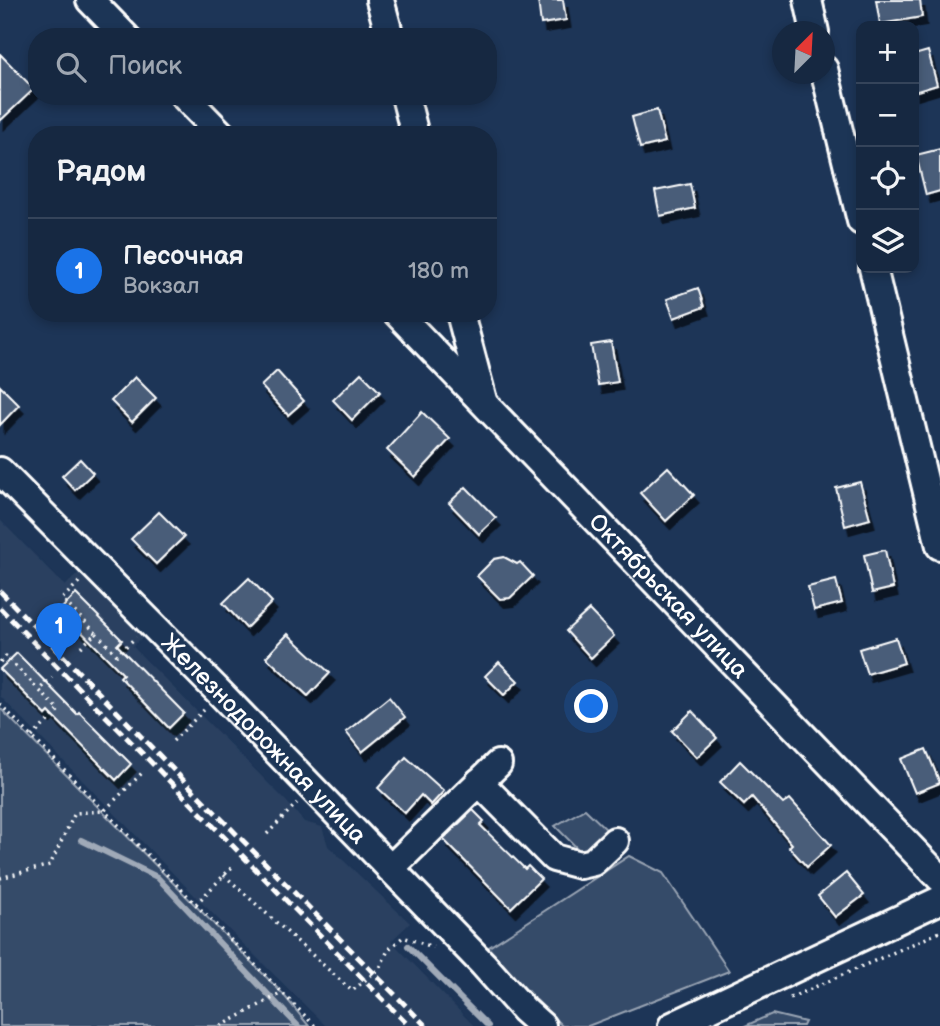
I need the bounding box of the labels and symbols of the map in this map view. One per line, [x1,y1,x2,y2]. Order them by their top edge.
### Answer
north arrow [772,21,835,84]
street label: Октябрьская улица [582,507,754,685]
pin: 1 [36,603,82,661]
street label: Железнодорожная улица [155,628,372,850]
your location [574,689,608,723]

